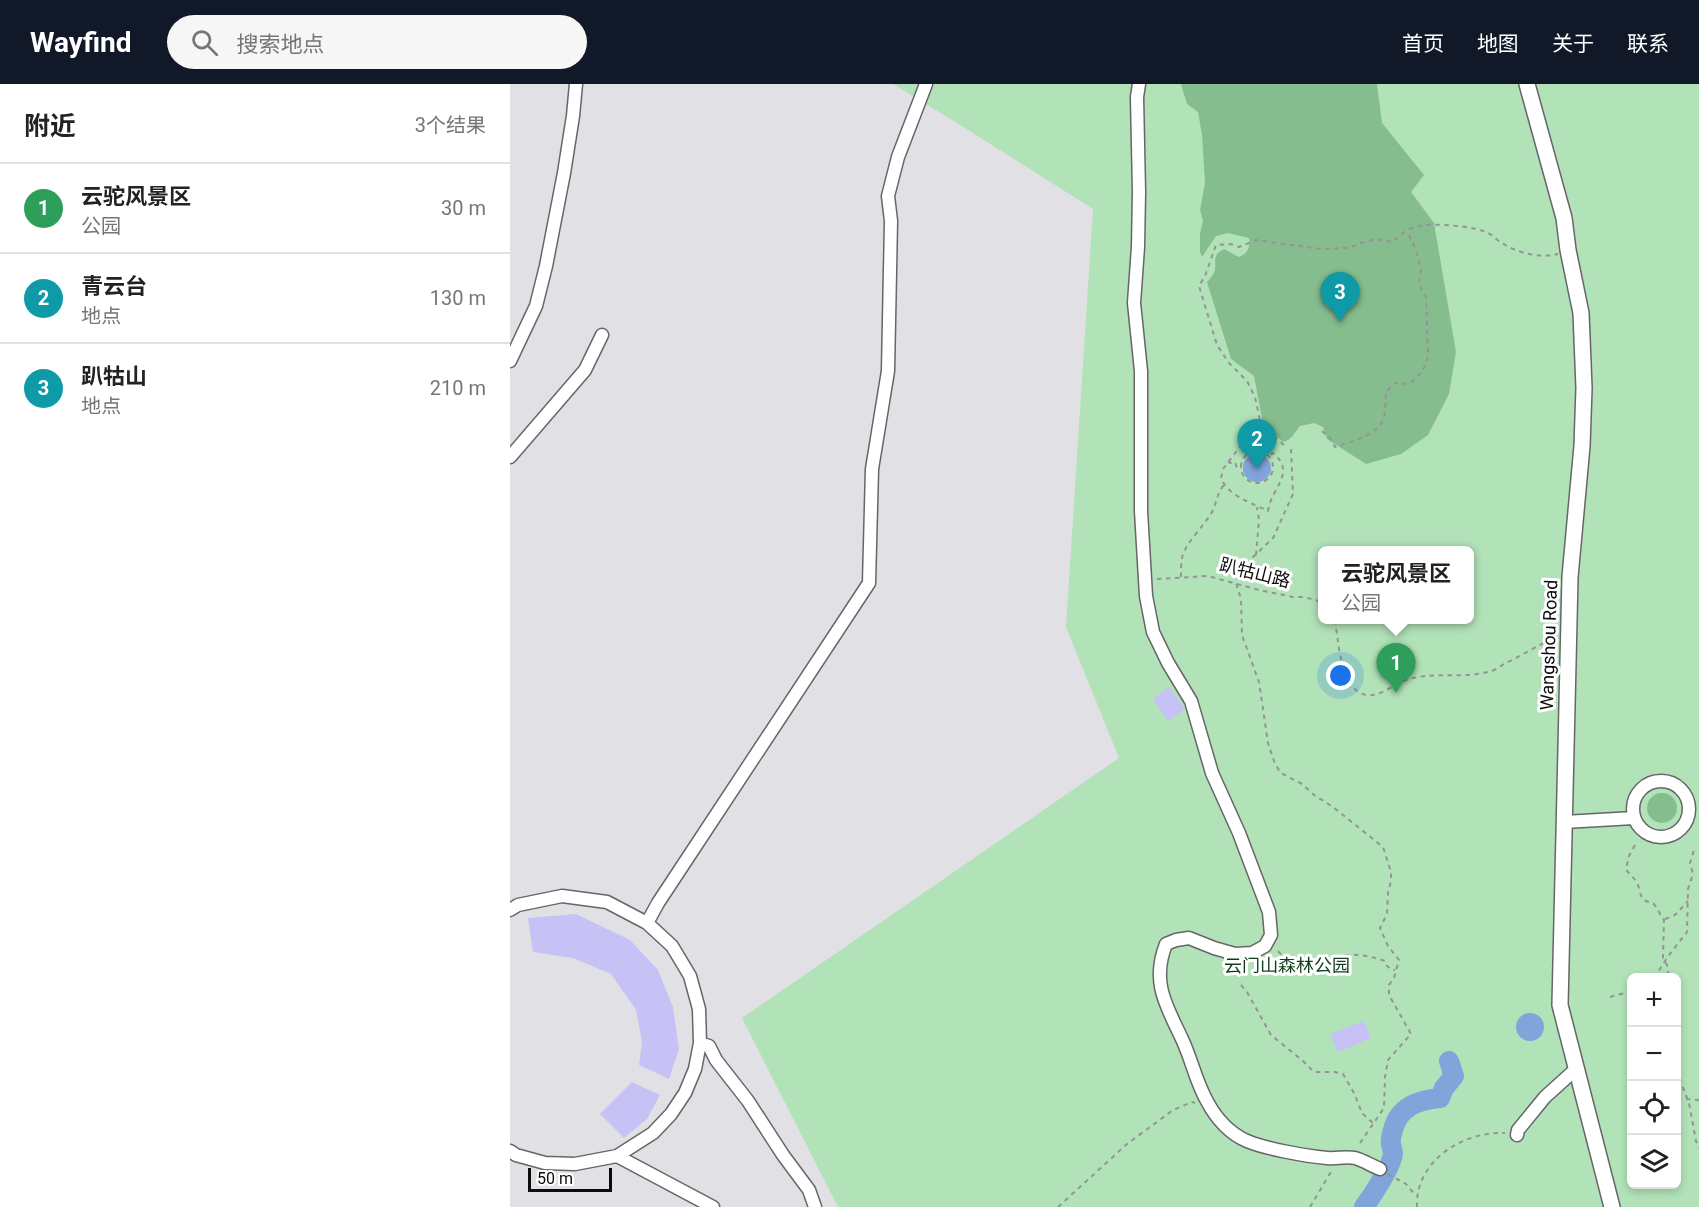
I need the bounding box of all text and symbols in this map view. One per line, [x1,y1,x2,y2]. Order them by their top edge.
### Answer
search box [167,15,587,69]
text: Wayfind [30,26,131,59]
icon: search [188,26,221,59]
text: 搜索地点 [236,32,324,57]
text: 首页 [1402,32,1444,56]
text: 地图 [1477,32,1519,56]
text: 关于 [1552,32,1594,56]
text: 联系 [1627,32,1669,56]
text: 附近 [24,111,76,141]
text: 3个结果 [415,113,486,137]
text: 云驼风景区 [81,184,191,209]
text: 1 [38,196,49,220]
text: 30 m [441,196,486,220]
text: 公园 [81,214,121,238]
pin: 3 [1320,272,1360,322]
text: 青云台 [81,274,147,299]
text: 2 [38,286,49,310]
text: 130 m [430,286,486,310]
text: 地点 [81,304,121,328]
text: 趴牯山 [81,364,147,389]
text: 3 [38,376,49,400]
text: 210 m [430,376,486,400]
text: 地点 [81,394,121,418]
pin: 2 [1238,420,1276,469]
popup [1318,546,1474,624]
street label: 趴牯山路 [1218,554,1293,591]
text: 云驼风景区 [1341,561,1451,586]
street label: Wangshou Road [1536,579,1561,711]
text: 公园 [1341,591,1381,615]
pin: 1 [1376,644,1416,693]
your location [1326,661,1355,690]
park label: 云门山森林公园 [1224,955,1350,976]
map controls [1627,973,1681,1189]
button: + [1627,973,1681,1027]
button: − [1627,1027,1681,1081]
button: locate [1627,1081,1681,1135]
button: layers [1627,1135,1681,1189]
scale bar [528,1165,612,1192]
text: 50 m [537,1169,573,1188]

